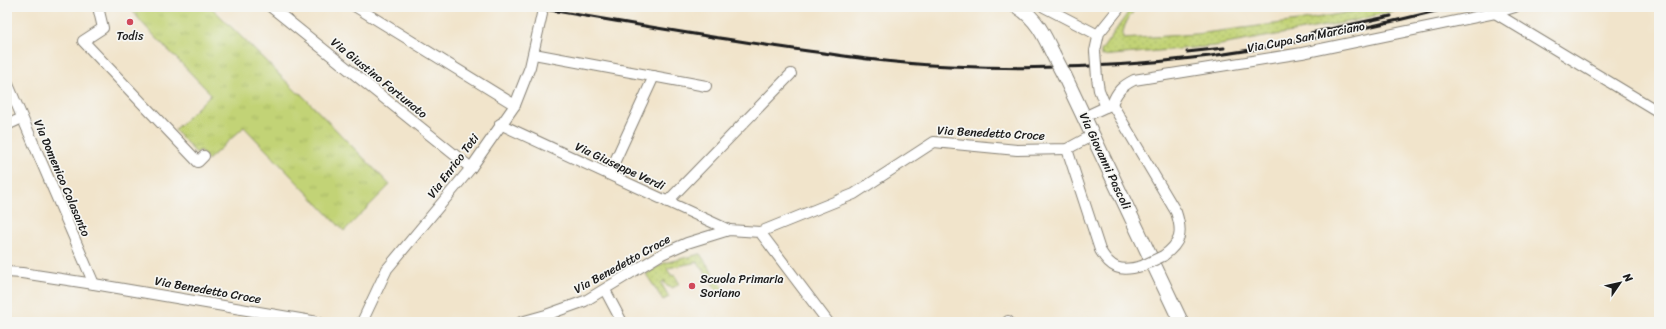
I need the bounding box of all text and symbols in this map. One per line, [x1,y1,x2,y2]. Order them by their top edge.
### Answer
street label: Via Cupa San Marciano [1245,15,1367,59]
marker: Todis [125,17,135,27]
place label: Todis [117,25,144,47]
street label: Via Giustino Fortunato [326,32,432,124]
street label: Via Giovanni Pascoli [1073,109,1137,214]
street label: Via Domenico Colasanto [27,116,97,240]
street label: Via Benedetto Croce [937,119,1045,147]
street label: Via Enrico Toti [421,128,485,203]
street label: Via Giuseppe Verdi [571,136,669,197]
street label: Via Benedetto Croce [570,228,674,300]
north arrow [1600,263,1640,303]
place label: Scuola Primaria Soriano [700,268,784,304]
text: N [1617,268,1638,286]
street label: Via Benedetto Croce [153,270,263,310]
marker: Scuola Primaria Soriano [687,281,697,291]

